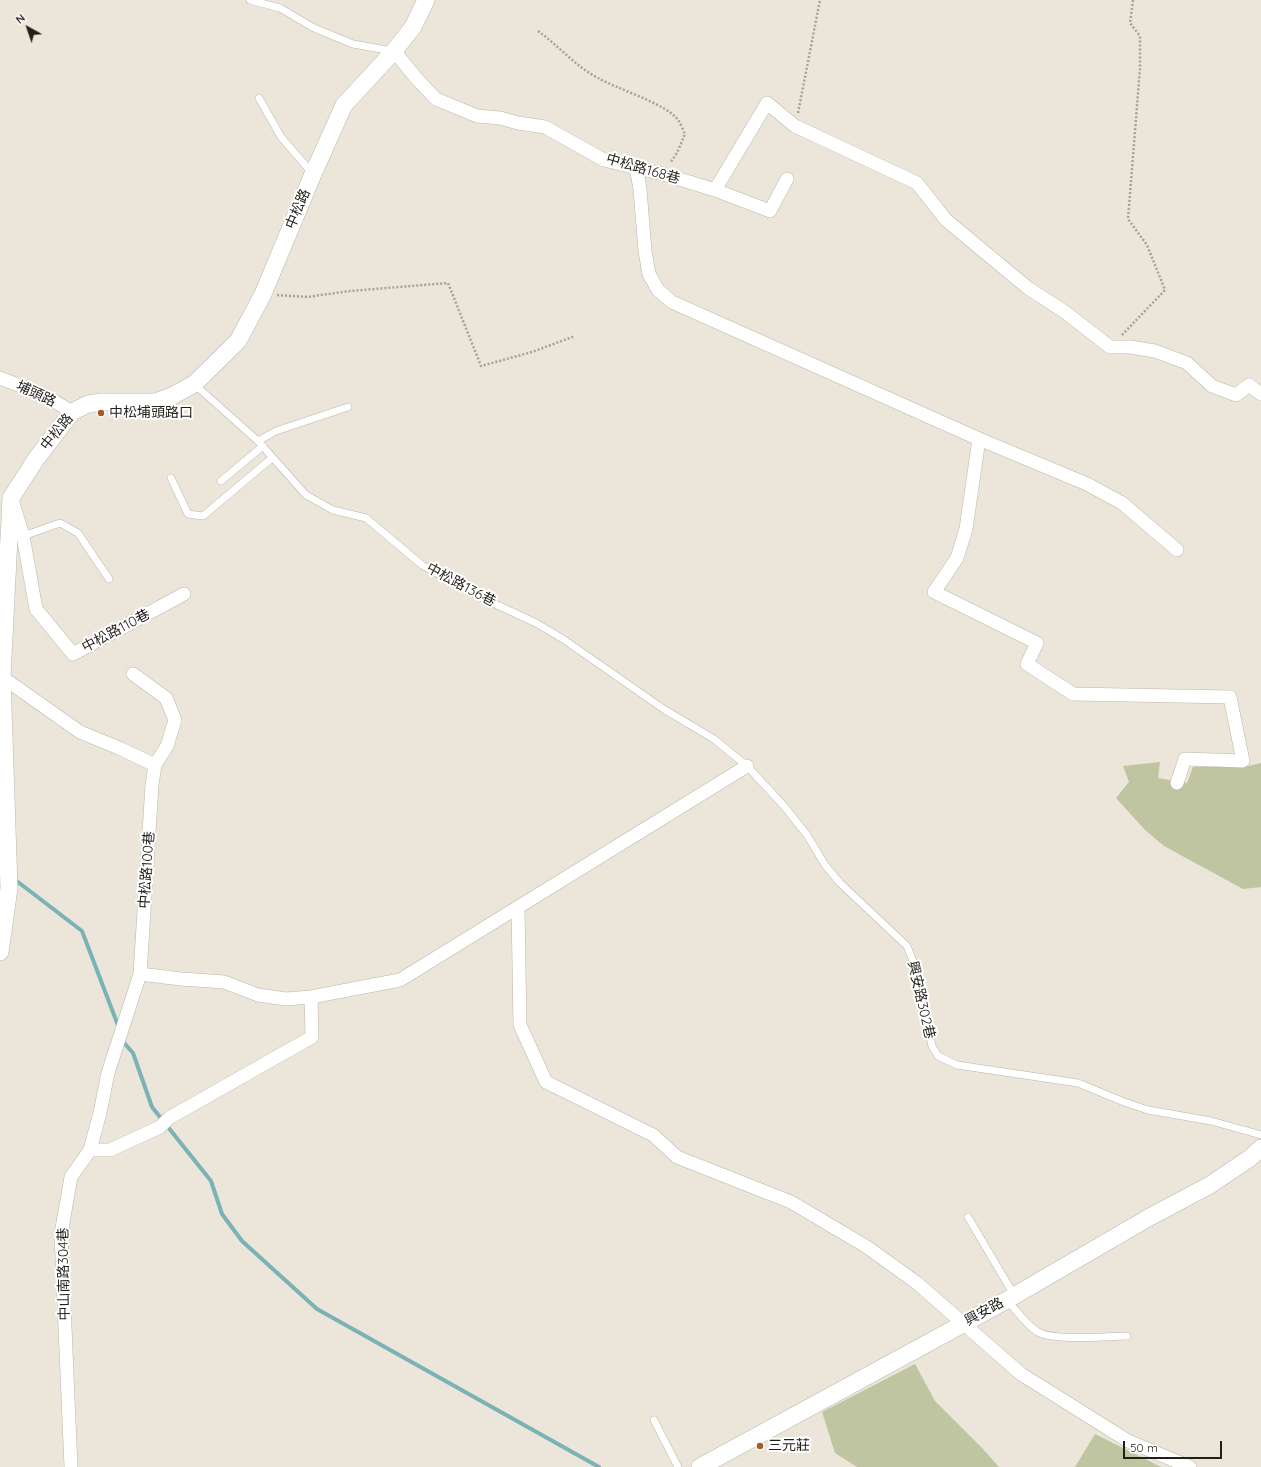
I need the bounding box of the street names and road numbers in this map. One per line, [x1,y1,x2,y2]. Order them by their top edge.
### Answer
street label: 中松路168巷 [604,150,682,188]
street label: 中松路 [282,186,314,232]
street label: 埔頭路 [13,378,59,410]
street label: 中松路 [37,410,77,454]
street label: 中松路136巷 [423,560,499,610]
street label: 中松路110巷 [79,606,153,656]
street label: 中松路100巷 [136,831,158,909]
street label: 興安路302巷 [904,959,938,1041]
street label: 中山南路304巷 [55,1227,73,1321]
street label: 興安路 [962,1294,1006,1330]

